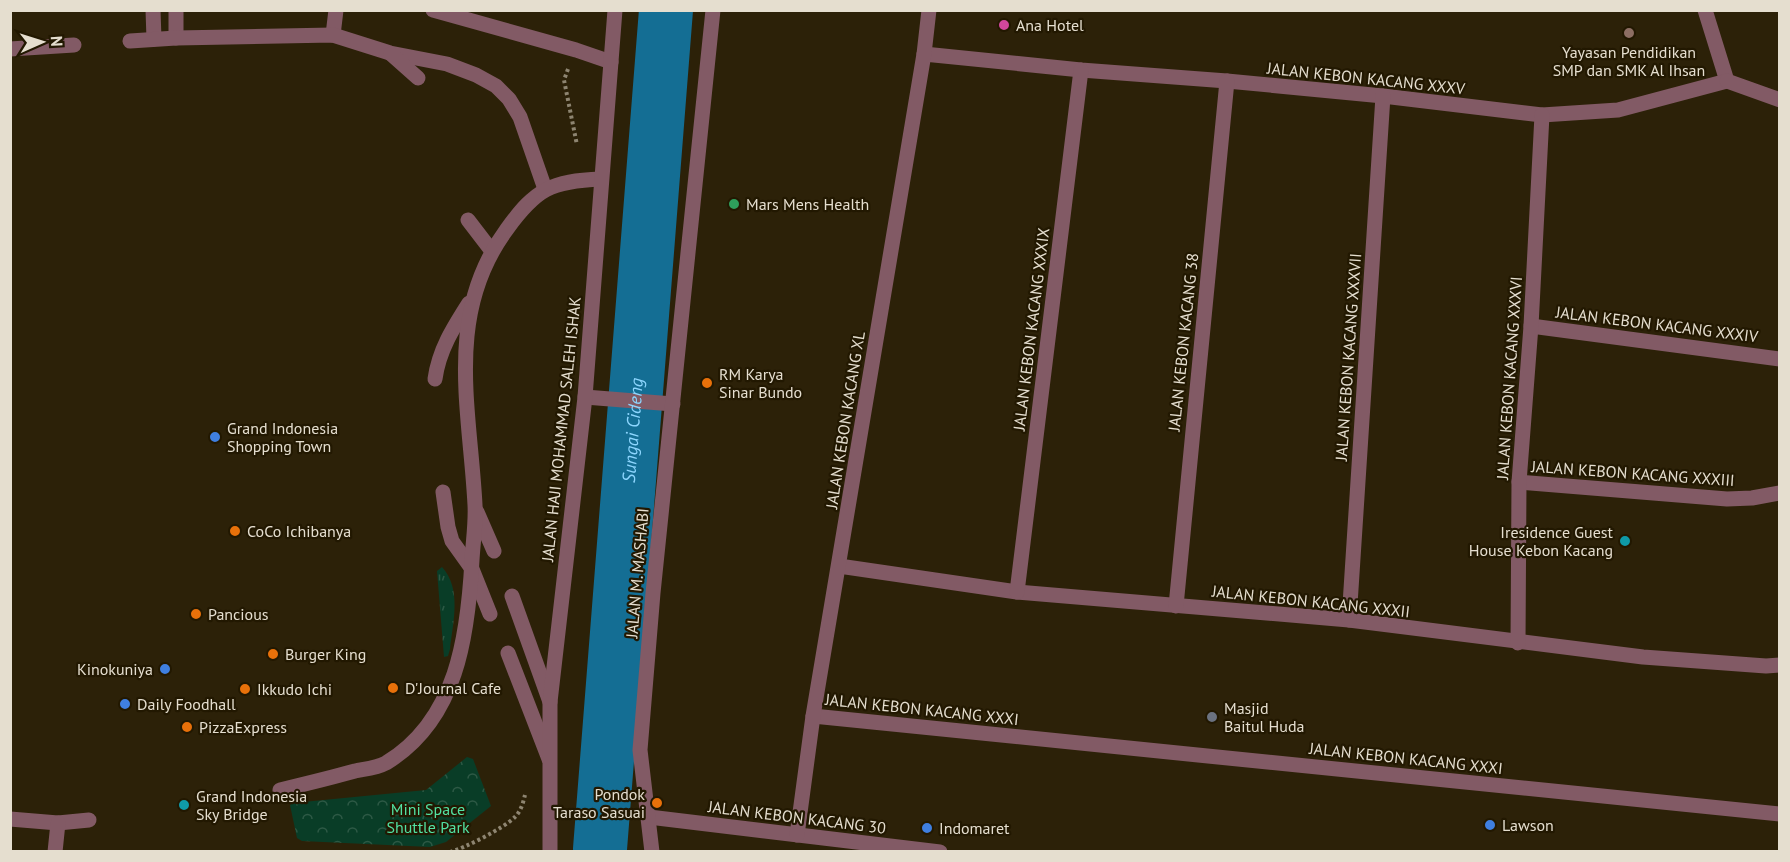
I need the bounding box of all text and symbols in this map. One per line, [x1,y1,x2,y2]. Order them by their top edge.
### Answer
north arrow [12,12,72,72]
place label: Ana Hotel [1016,15,1084,35]
marker: Ana Hotel [997,18,1011,32]
marker: Yayasan Pendidikan SMP dan SMK Al Ihsan [1622,26,1636,40]
text: N [47,35,67,47]
place label: Yayasan Pendidikan SMP dan SMK Al Ihsan [1553,42,1705,80]
street label: JALAN KEBON KACANG XXXV [1265,58,1467,98]
place label: Mars Mens Health [746,194,869,214]
marker: Mars Mens Health [727,197,741,211]
street label: JALAN KEBON KACANG XXXIX [1009,226,1053,433]
street label: JALAN KEBON KACANG 38 [1164,252,1202,433]
street label: JALAN KEBON KACANG XXXVII [1331,252,1365,463]
street label: JALAN KEBON KACANG XXXVI [1492,276,1526,481]
street label: JALAN HAJI MOHAMMAD SALEH ISHAK [537,295,585,563]
street label: JALAN KEBON KACANG XXXIV [1554,302,1760,346]
street label: JALAN KEBON KACANG XL [821,330,869,511]
place label: RM Karya Sinar Bundo [719,364,802,402]
marker: RM Karya Sinar Bundo [700,376,714,390]
water label: Sungai Cideng [617,377,648,484]
place label: Grand Indonesia Shopping Town [227,418,338,456]
marker: Grand Indonesia Shopping Town [208,430,222,444]
street label: JALAN KEBON KACANG XXXIII [1530,456,1735,490]
street label: JALAN M. MASHABI [621,507,653,640]
place label: CoCo Ichibanya [247,521,351,541]
place label: Iresidence Guest House Kebon Kacang [1469,522,1614,560]
marker: CoCo Ichibanya [228,524,242,538]
marker: Iresidence Guest House Kebon Kacang [1618,534,1632,548]
street label: JALAN KEBON KACANG XXXII [1210,581,1411,621]
place label: Pancious [208,604,269,624]
marker: Pancious [189,607,203,621]
place label: Burger King [285,644,366,664]
marker: Burger King [266,647,280,661]
place label: Kinokuniya [77,659,153,679]
marker: Kinokuniya [158,662,172,676]
place label: D'Journal Cafe [405,678,501,698]
place label: Ikkudo Ichi [257,679,332,699]
marker: D'Journal Cafe [386,681,400,695]
marker: Ikkudo Ichi [238,682,252,696]
street label: JALAN KEBON KACANG XXXI [823,689,1020,729]
place label: Daily Foodhall [137,694,236,714]
marker: Daily Foodhall [118,697,132,711]
place label: Masjid Baitul Huda [1224,698,1304,736]
marker: Masjid Baitul Huda [1205,710,1219,724]
place label: PizzaExpress [199,717,287,737]
marker: PizzaExpress [180,720,194,734]
street label: JALAN KEBON KACANG XXXI [1307,738,1504,778]
place label: Pondok Taraso Sasuai [553,784,645,822]
place label: Grand Indonesia Sky Bridge [196,786,307,824]
marker: Pondok Taraso Sasuai [650,796,664,810]
street label: JALAN KEBON KACANG 30 [706,796,887,838]
marker: Grand Indonesia Sky Bridge [177,798,191,812]
park label: Mini Space Shuttle Park [386,799,470,837]
place label: Lawson [1502,815,1554,835]
place label: Indomaret [939,818,1010,838]
marker: Lawson [1483,818,1497,832]
marker: Indomaret [920,821,934,835]

